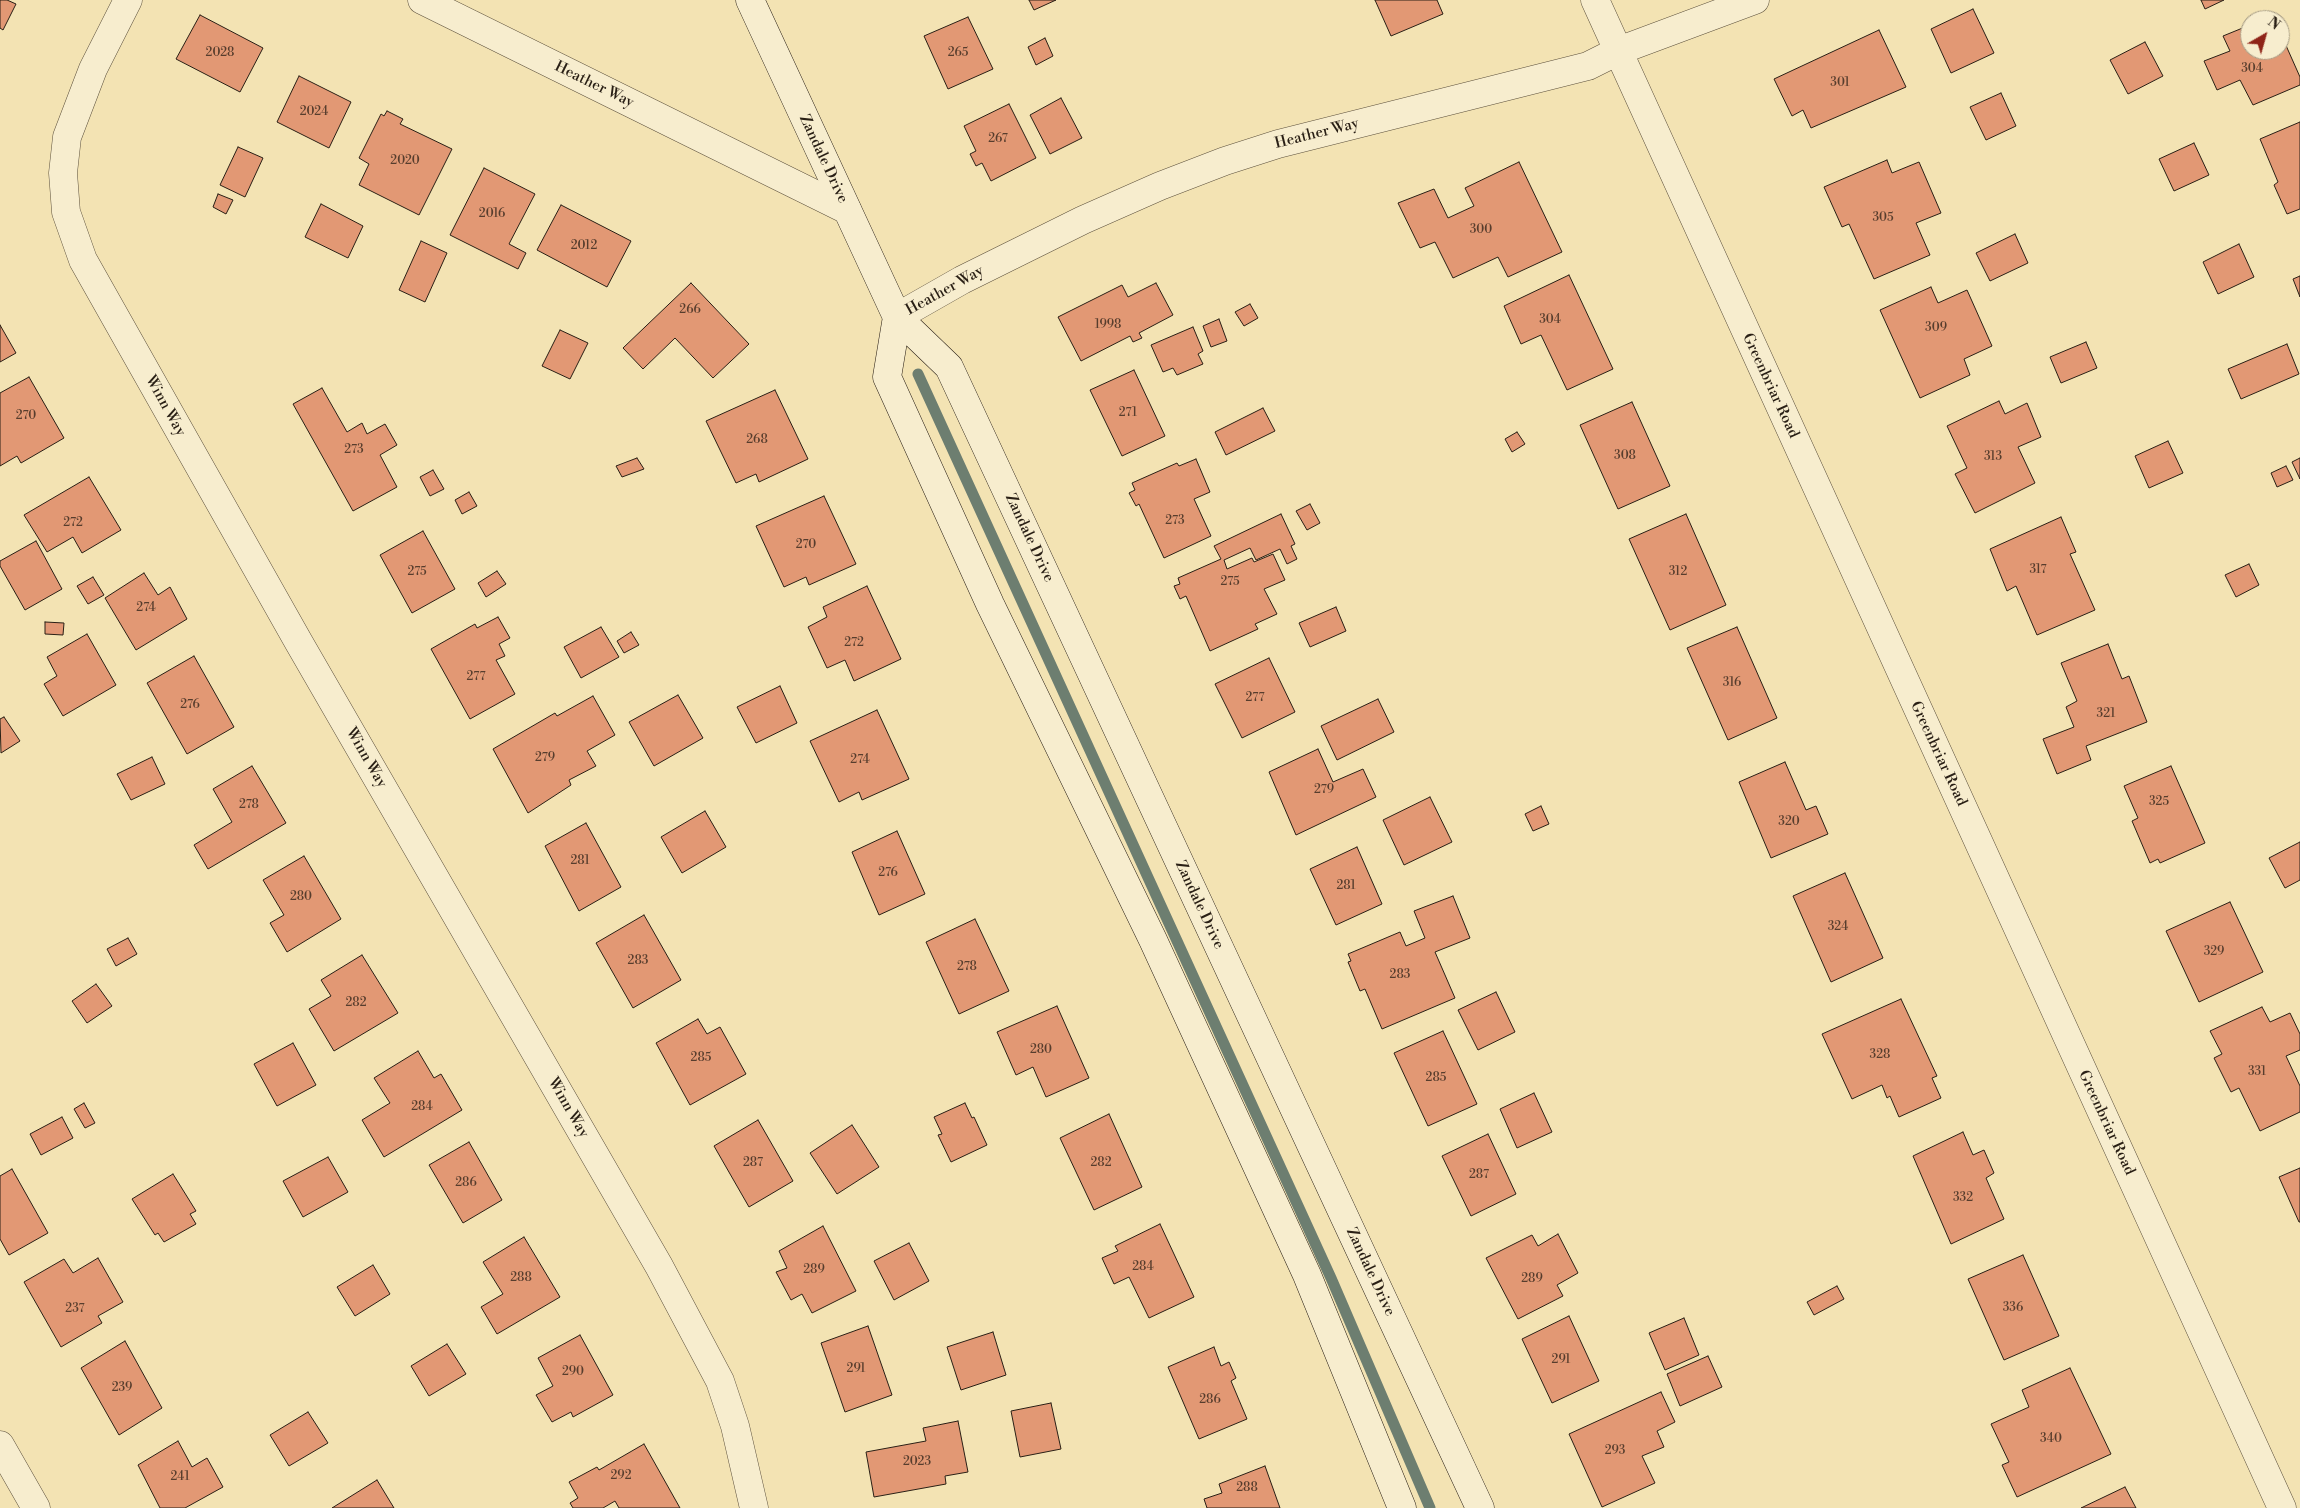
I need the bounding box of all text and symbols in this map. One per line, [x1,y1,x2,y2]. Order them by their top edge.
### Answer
north arrow [2240,10,2290,60]
text: N [2264,13,2284,34]
house number: 2028 [206,46,234,60]
house number: 265 [948,46,968,60]
street label: Heather Way [551,58,637,112]
house number: 304 [2241,62,2263,76]
house number: 301 [1830,76,1850,90]
house number: 2024 [300,105,328,119]
street label: Zandale Drive [795,112,851,206]
street label: Heather Way [1273,115,1361,153]
house number: 267 [988,132,1008,146]
house number: 2020 [390,154,420,168]
house number: 2016 [479,207,505,221]
house number: 305 [1872,211,1894,225]
house number: 300 [1470,223,1492,237]
house number: 2012 [571,239,597,253]
street label: Heather Way [903,262,987,320]
house number: 266 [679,303,701,317]
house number: 304 [1539,313,1561,327]
house number: 1998 [1095,318,1121,332]
house number: 309 [1925,321,1947,335]
street label: Greenbriar Road [1738,331,1802,441]
street label: Winn Way [141,373,189,439]
house number: 271 [1119,406,1137,420]
house number: 270 [16,409,36,423]
house number: 268 [746,433,768,447]
house number: 273 [344,443,364,457]
house number: 308 [1614,449,1636,463]
house number: 313 [1984,450,2002,464]
street label: Zandale Drive [1001,491,1057,585]
house number: 273 [1165,514,1185,528]
house number: 272 [63,516,83,530]
house number: 270 [796,538,816,552]
house number: 317 [2030,563,2046,577]
house number: 275 [407,565,427,579]
house number: 312 [1669,565,1687,579]
house number: 275 [1220,575,1240,589]
house number: 274 [136,601,156,615]
house number: 272 [844,636,864,650]
house number: 277 [467,670,485,684]
house number: 316 [1723,676,1741,690]
house number: 277 [1246,691,1264,705]
house number: 276 [180,698,200,712]
street label: Greenbriar Road [1906,699,1970,809]
house number: 321 [2097,707,2115,721]
street label: Winn Way [342,725,390,791]
house number: 279 [535,751,555,765]
house number: 274 [850,753,870,767]
house number: 279 [1314,783,1334,797]
house number: 325 [2149,795,2169,809]
house number: 278 [239,798,259,812]
house number: 320 [1778,815,1800,829]
house number: 281 [570,854,590,868]
street label: Zandale Drive [1171,858,1227,952]
house number: 276 [878,866,898,880]
house number: 281 [1336,879,1356,893]
house number: 280 [290,890,312,904]
house number: 324 [1828,920,1848,934]
house number: 329 [2204,945,2224,959]
house number: 283 [628,954,648,968]
house number: 278 [957,960,977,974]
house number: 283 [1390,968,1410,982]
house number: 282 [345,996,367,1010]
house number: 280 [1030,1043,1052,1057]
house number: 328 [1870,1048,1890,1062]
house number: 285 [691,1051,711,1065]
house number: 331 [2248,1065,2266,1079]
street label: Greenbriar Road [2074,1068,2138,1178]
house number: 285 [1426,1071,1446,1085]
street label: Winn Way [544,1075,592,1141]
house number: 284 [411,1100,433,1114]
house number: 287 [743,1156,763,1170]
house number: 282 [1090,1156,1112,1170]
house number: 287 [1469,1168,1489,1182]
house number: 286 [455,1176,477,1190]
house number: 332 [1953,1191,1973,1205]
street label: Zandale Drive [1342,1225,1398,1319]
house number: 284 [1132,1260,1154,1274]
house number: 289 [803,1263,825,1277]
house number: 288 [510,1271,532,1285]
house number: 289 [1521,1272,1543,1286]
house number: 336 [2003,1301,2023,1315]
house number: 237 [65,1302,85,1316]
house number: 291 [1552,1353,1570,1367]
house number: 291 [847,1362,865,1376]
house number: 290 [562,1365,584,1379]
house number: 239 [112,1381,132,1395]
house number: 286 [1199,1393,1221,1407]
house number: 340 [2040,1432,2062,1446]
house number: 293 [1605,1444,1625,1458]
house number: 2023 [903,1455,931,1469]
house number: 292 [611,1469,631,1483]
house number: 241 [170,1470,190,1484]
house number: 288 [1236,1481,1258,1495]

